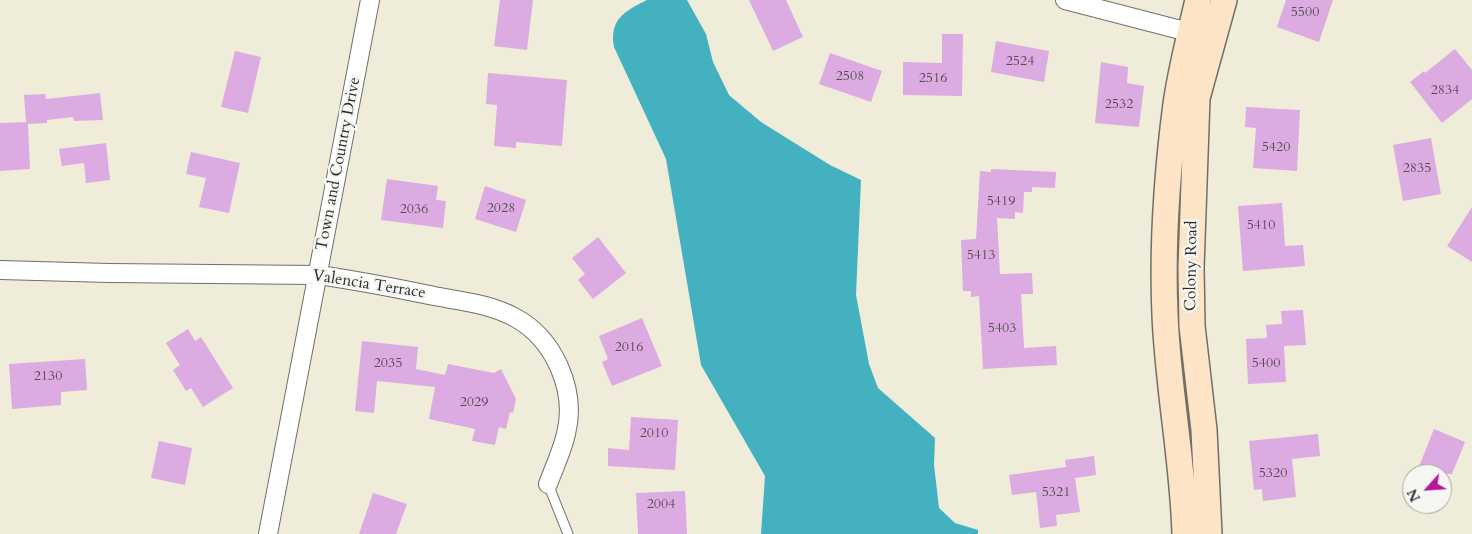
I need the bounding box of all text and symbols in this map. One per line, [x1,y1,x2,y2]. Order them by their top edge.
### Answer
house number: 5500 [1291,5,1319,21]
house number: 2524 [1006,54,1034,70]
house number: 2508 [836,69,864,85]
house number: 2516 [919,71,947,87]
street label: Town and Country Drive [313,76,365,252]
house number: 2834 [1431,83,1459,99]
house number: 2532 [1105,97,1133,113]
house number: 5420 [1262,140,1290,156]
house number: 2835 [1403,161,1431,177]
house number: 5419 [987,194,1015,210]
house number: 2028 [487,201,515,217]
house number: 2036 [400,202,428,218]
house number: 5410 [1247,218,1275,234]
street label: Colony Road [1182,221,1202,311]
house number: 5413 [967,248,995,264]
street label: Valencia Terrace [311,267,427,303]
house number: 5403 [988,321,1016,337]
house number: 2016 [615,340,643,356]
house number: 2035 [374,356,402,372]
house number: 5400 [1252,356,1280,372]
house number: 2130 [34,369,62,385]
house number: 2029 [460,395,488,411]
house number: 2010 [640,426,668,442]
north arrow [1402,464,1452,514]
house number: 5320 [1259,466,1287,482]
house number: 5321 [1042,485,1070,501]
text: N [1403,486,1425,505]
house number: 2004 [647,497,675,513]

